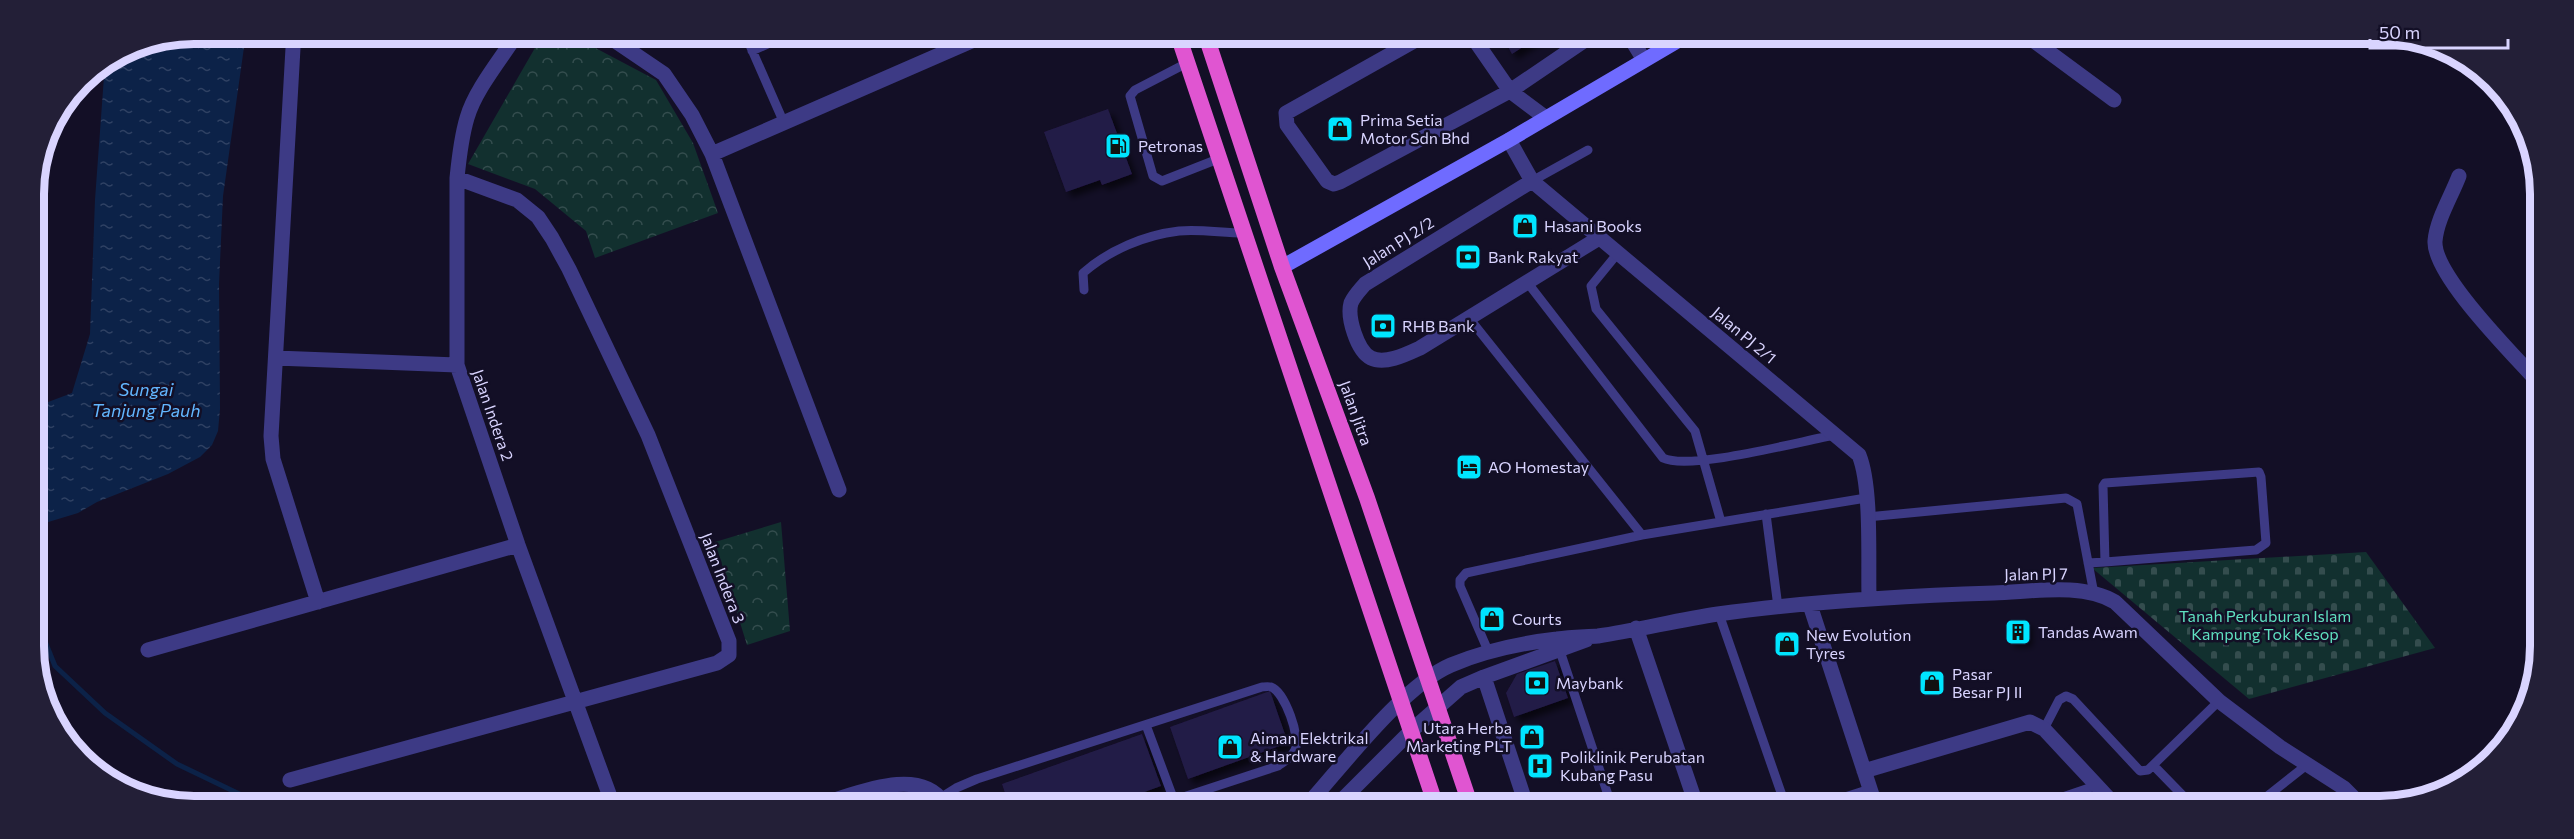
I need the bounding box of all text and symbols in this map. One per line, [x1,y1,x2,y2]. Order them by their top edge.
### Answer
scale bar [2370,12,2508,50]
text: 50 m [2379,21,2420,43]
place label: Prima Setia Motor Sdn Bhd [1360,110,1470,147]
shop icon: Prima Setia Motor Sdn Bhd [1325,114,1355,144]
fuel station icon: Petronas [1103,131,1133,161]
place label: Petronas [1138,136,1203,155]
shop icon: Hasani Books [1510,211,1540,241]
street label: Jalan PJ 2/2 [1359,212,1437,271]
place label: Hasani Books [1544,216,1642,235]
bank icon: Bank Rakyat [1453,242,1483,272]
place label: Bank Rakyat [1488,247,1579,266]
street label: Jalan PJ 2/1 [1708,302,1780,367]
bank icon: RHB Bank [1368,311,1398,341]
place label: RHB Bank [1402,316,1475,335]
street label: Jalan Indera 2 [469,367,518,463]
water label: Sungai Tanjung Pauh [92,378,200,421]
street label: Jalan Jitra [1336,378,1377,448]
hotel icon: AO Homestay [1454,452,1484,482]
place label: AO Homestay [1488,457,1589,476]
street label: Jalan Indera 3 [697,530,750,626]
street label: Jalan PJ 7 [2004,563,2068,584]
shop icon: Courts [1477,604,1507,634]
park label: Tanah Perkuburan Islam Kampung Tok Kesop [2179,606,2351,643]
place label: Courts [1512,609,1562,628]
building icon: Tandas Awam [2003,617,2033,647]
place label: Tandas Awam [2038,622,2138,641]
place label: New Evolution Tyres [1806,625,1911,662]
shop icon: New Evolution Tyres [1772,629,1802,659]
place label: Pasar Besar PJ II [1952,664,2023,701]
bank icon: Maybank [1522,668,1552,698]
shop icon: Pasar Besar PJ II [1917,668,1947,698]
place label: Maybank [1556,673,1624,692]
place label: Utara Herba Marketing PLT [1406,718,1512,755]
shop icon: Utara Herba Marketing PLT [1517,722,1547,752]
place label: Aiman Elektrikal & Hardware [1250,728,1369,765]
shop icon: Aiman Elektrikal & Hardware [1215,732,1245,762]
place label: Poliklinik Perubatan Kubang Pasu [1560,747,1705,784]
hospital icon: Poliklinik Perubatan Kubang Pasu [1525,751,1555,781]

